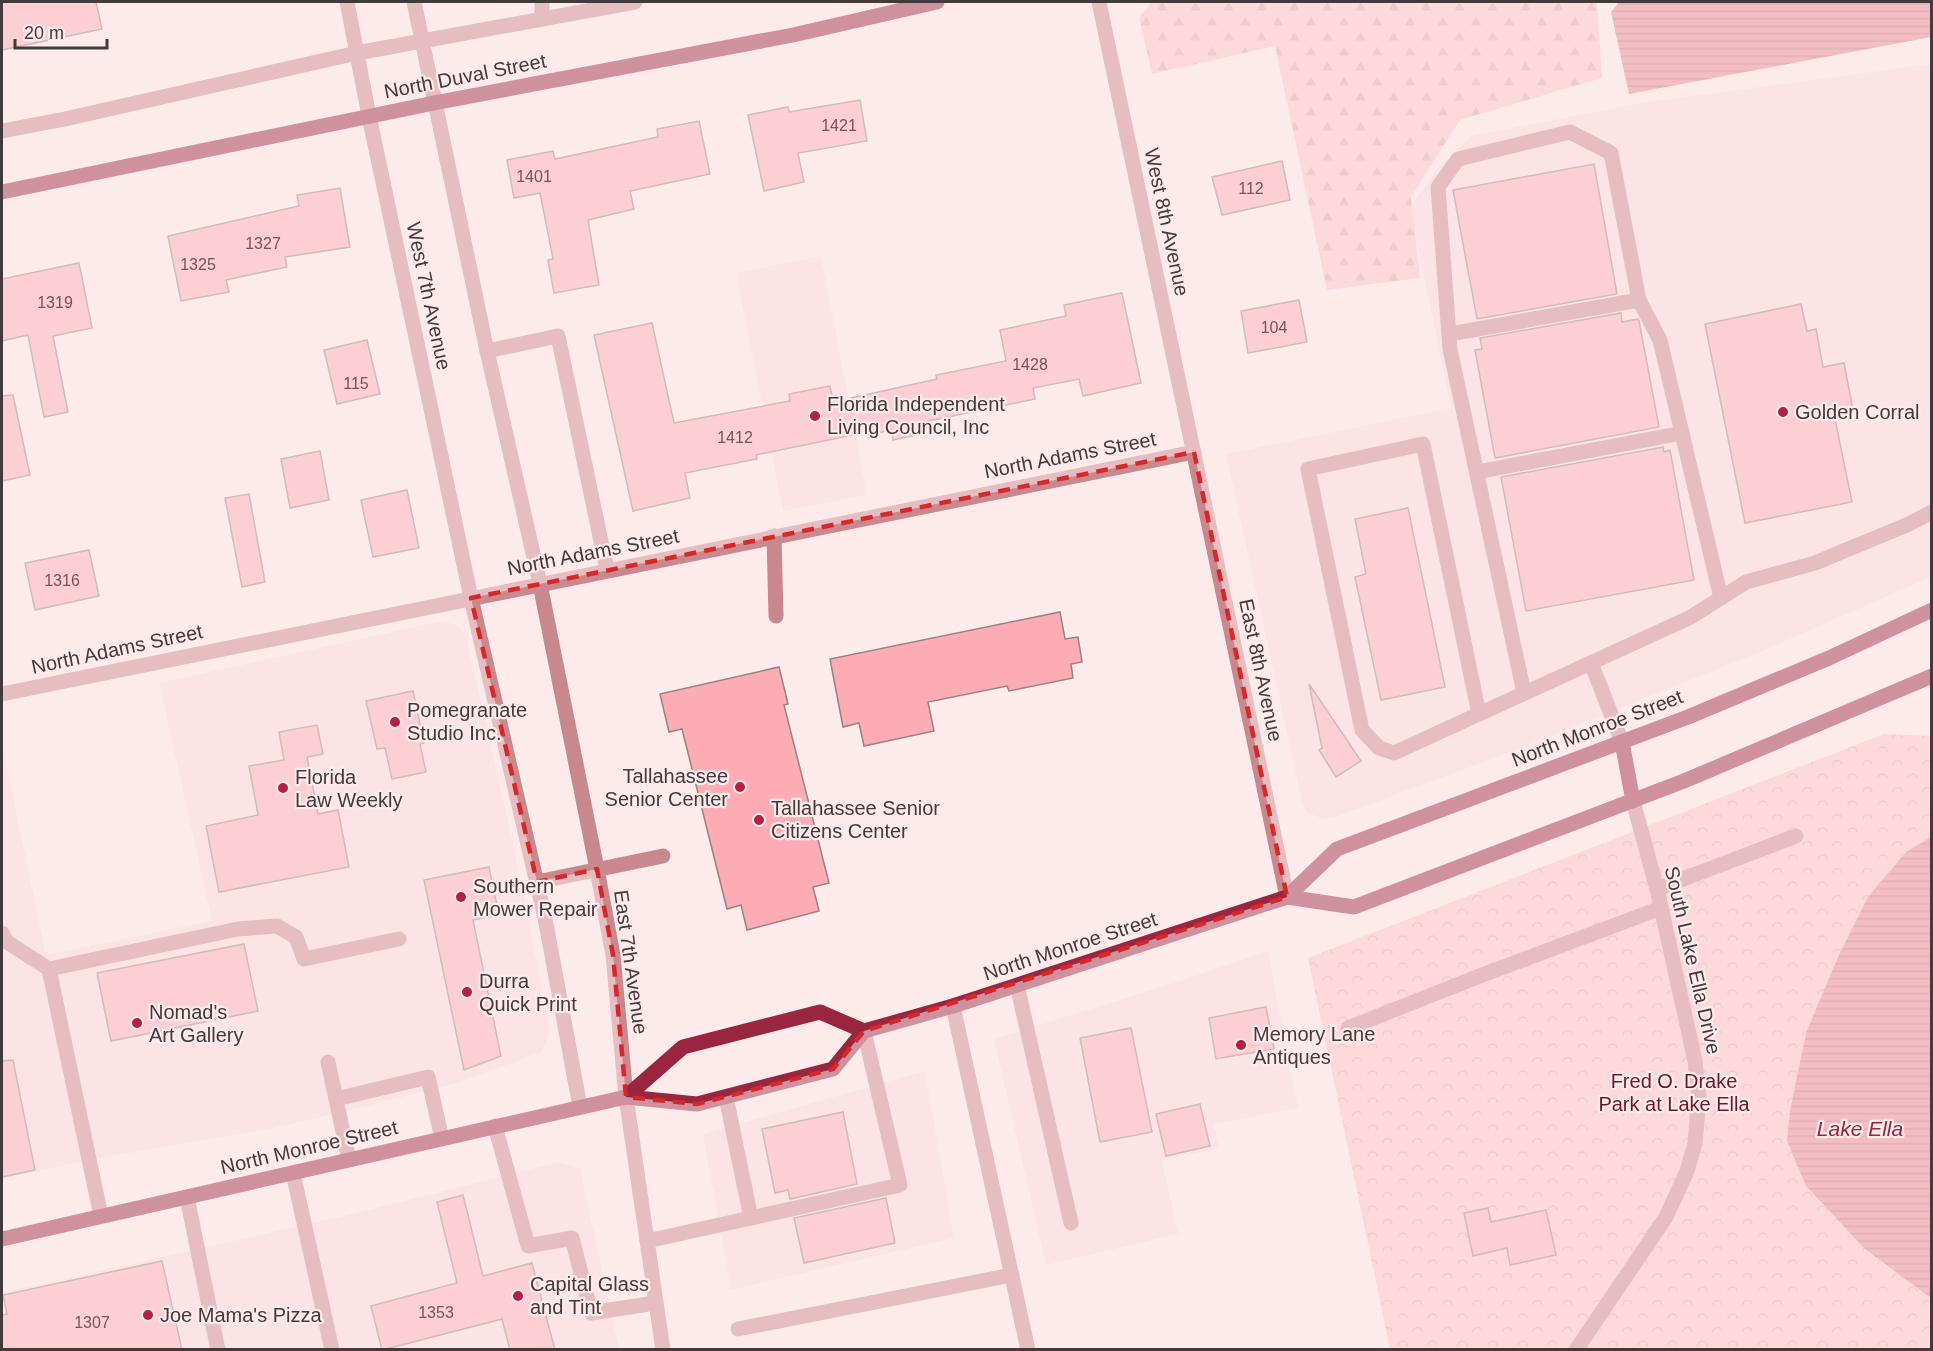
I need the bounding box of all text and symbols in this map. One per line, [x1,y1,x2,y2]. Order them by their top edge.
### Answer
scale bar [15,12,106,50]
text: 20 m [24,23,64,43]
street label: North Duval Street [382,49,548,102]
house number: 1421 [821,117,857,134]
street label: West 8th Avenue [1141,146,1193,298]
house number: 1401 [516,168,552,185]
house number: 112 [1238,180,1264,197]
street label: West 7th Avenue [403,220,455,372]
house number: 1327 [245,235,281,252]
house number: 1325 [180,256,216,273]
house number: 1319 [37,294,73,311]
house number: 104 [1261,319,1287,336]
house number: 1428 [1012,356,1048,373]
house number: 115 [343,375,369,392]
place label: Florida Independent Living Council, Inc [827,393,1005,438]
place label: Golden Corral [1795,401,1920,423]
marker: Golden Corral [1776,405,1790,419]
marker: Florida Independent Living Council, Inc [808,409,822,423]
street label: North Adams Street [982,427,1158,482]
house number: 1412 [717,429,753,446]
street label: North Adams Street [505,524,681,579]
house number: 1316 [44,572,80,589]
street label: East 8th Avenue [1235,597,1287,743]
street label: North Adams Street [29,620,205,678]
street label: North Monroe Street [1508,685,1686,771]
place label: Pomegranate Studio Inc. [407,699,527,744]
marker: Pomegranate Studio Inc. [388,715,402,729]
place label: Tallahassee Senior Center [605,765,728,810]
place label: Florida Law Weekly [295,766,402,811]
marker: Tallahassee Senior Center [733,780,747,794]
marker: Florida Law Weekly [276,781,290,795]
place label: Tallahassee Senior Citizens Center [771,797,940,842]
marker: Tallahassee Senior Citizens Center [752,813,766,827]
street label: South Lake Ella Drive [1661,864,1725,1056]
place label: Southern Mower Repair [473,875,598,920]
street label: East 7th Avenue [610,889,652,1035]
marker: Southern Mower Repair [454,890,468,904]
street label: North Monroe Street [980,907,1160,984]
place label: Durra Quick Print [479,970,577,1015]
marker: Durra Quick Print [460,985,474,999]
place label: Nomad's Art Gallery [149,1001,243,1046]
marker: Nomad's Art Gallery [130,1016,144,1030]
place label: Memory Lane Antiques [1253,1023,1375,1068]
marker: Memory Lane Antiques [1234,1038,1248,1052]
park label: Fred O. Drake Park at Lake Ella [1598,1070,1750,1115]
street label: North Monroe Street [218,1116,400,1178]
water label: Lake Ella [1817,1117,1903,1140]
place label: Capital Glass and Tint [530,1273,649,1318]
marker: Capital Glass and Tint [511,1289,525,1303]
place label: Joe Mama's Pizza [160,1304,323,1326]
house number: 1353 [418,1304,454,1321]
marker: Joe Mama's Pizza [141,1308,155,1322]
house number: 1307 [74,1314,110,1331]

